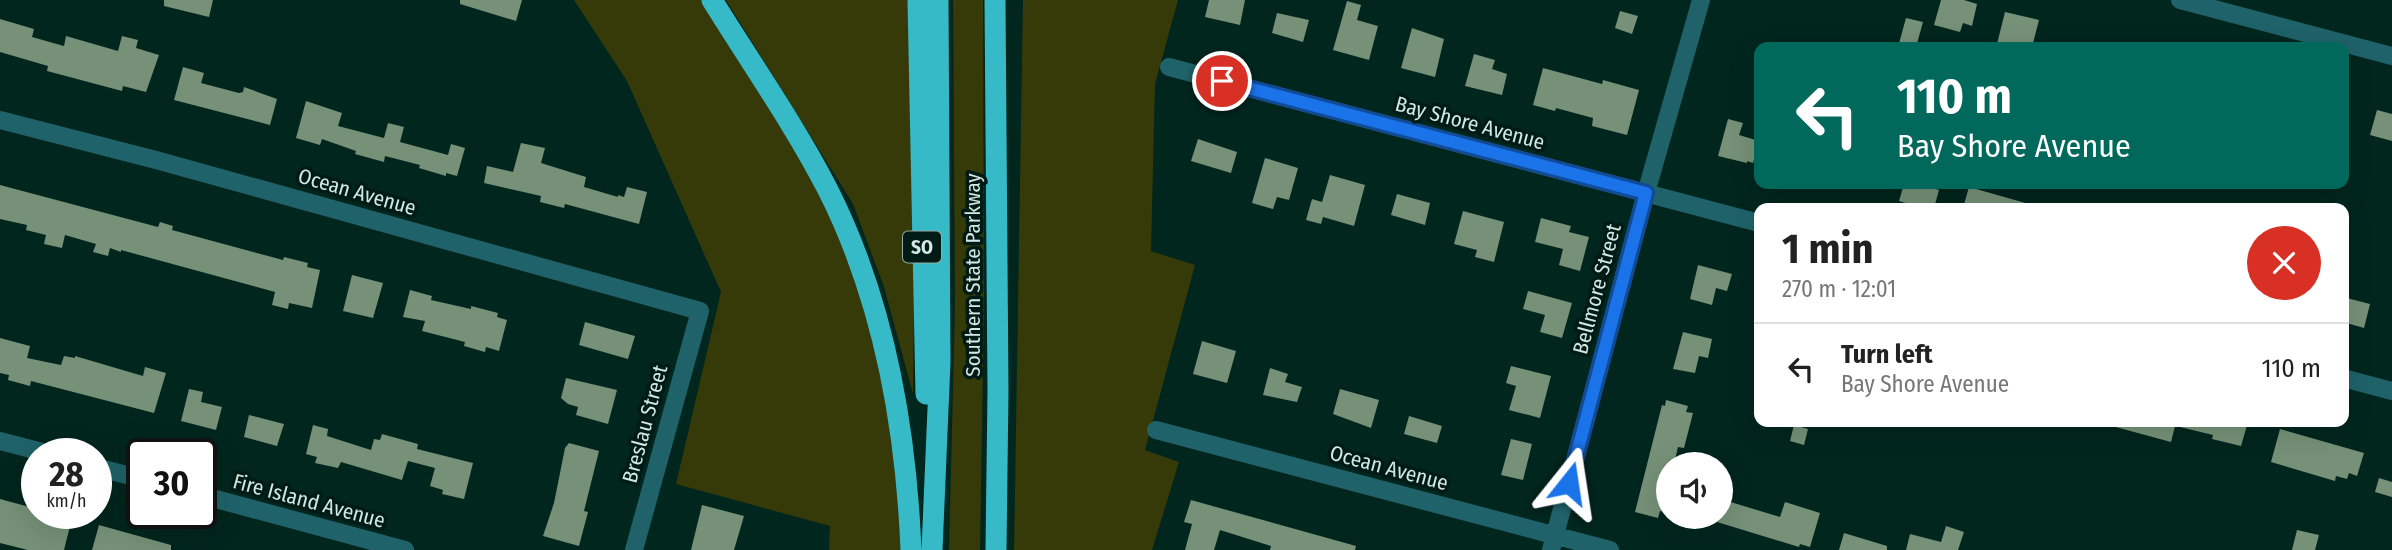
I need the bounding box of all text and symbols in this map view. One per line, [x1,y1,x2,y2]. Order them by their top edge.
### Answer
pin [1192,51,1252,111]
icon: arrive [1203,62,1241,100]
text: 110 m [1897,67,2012,126]
icon: left [1782,70,1873,161]
street label: Bay Shore Avenue [1393,91,1547,155]
text: Bay Shore Avenue [1897,127,2131,165]
street label: Ocean Avenue [295,163,419,221]
street label: Southern State Parkway [960,173,986,377]
street label: Bellmore Street [1567,221,1627,357]
text: 1 min [1782,224,1873,274]
button: close [2247,226,2321,300]
road number: SO [903,232,941,262]
text: 270 m · 12:01 [1782,275,1896,303]
text: Turn left [1841,339,1933,370]
icon: left [1782,350,1820,388]
text: 110 m [2261,353,2321,384]
street label: Breslau Street [617,362,673,486]
text: Bay Shore Avenue [1841,370,2009,398]
speed limit sign: 30 [126,438,217,529]
street label: Ocean Avenue [1327,440,1451,496]
position arrow [1532,446,1606,520]
map controls [1656,452,1733,529]
button: sound [1656,452,1733,529]
text: 28 [49,453,84,495]
street label: Fire Island Avenue [230,468,388,534]
text: km/h [46,490,87,512]

